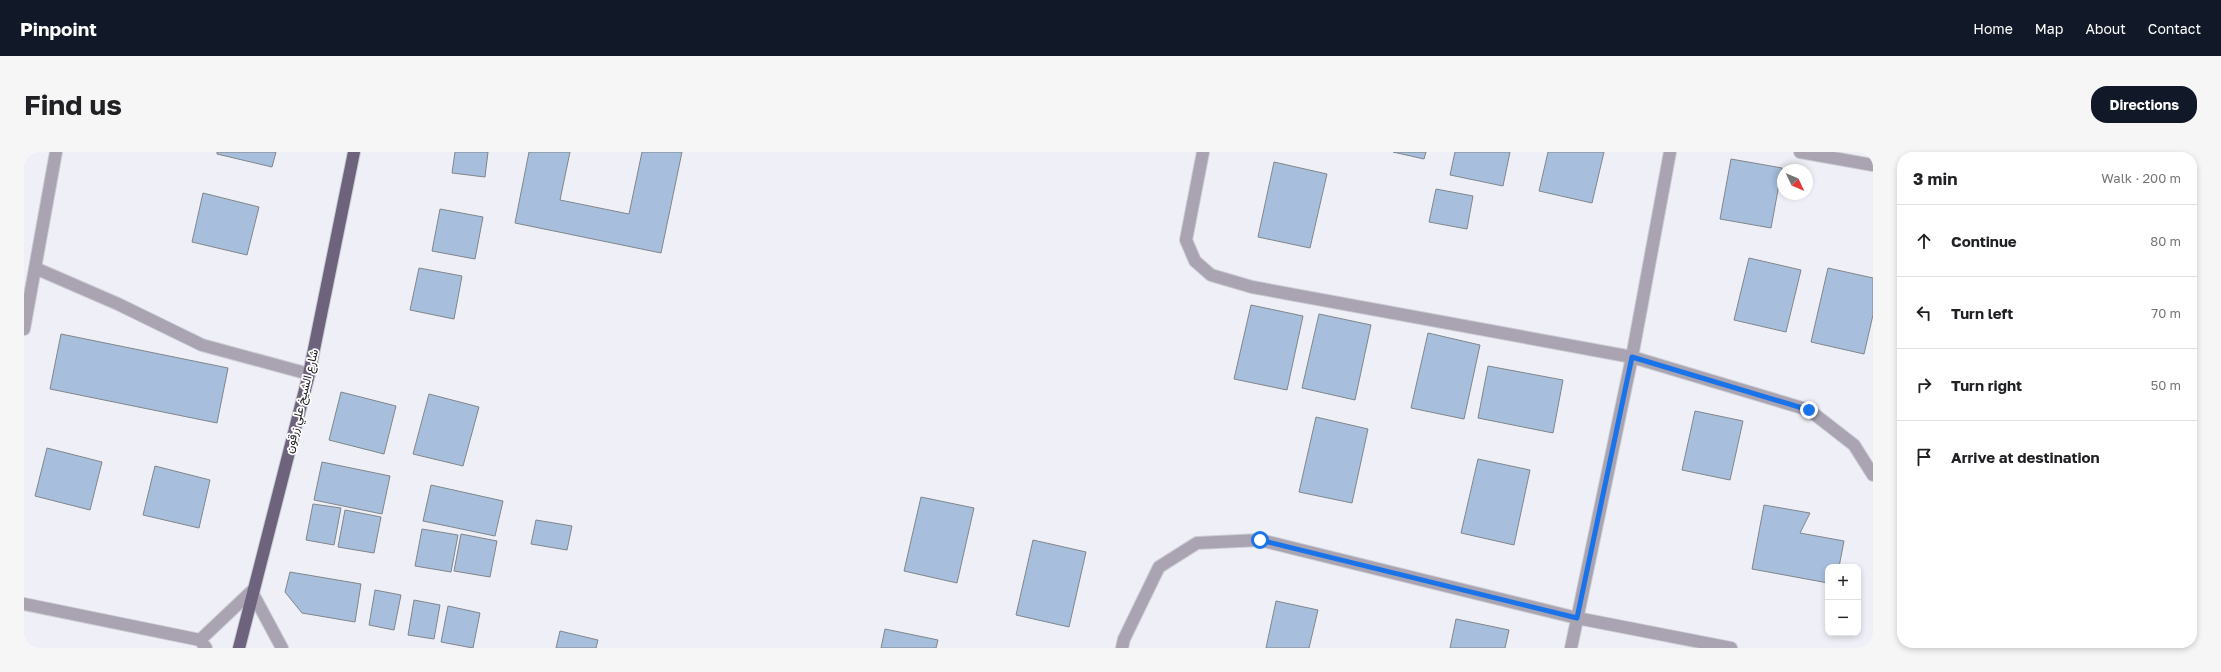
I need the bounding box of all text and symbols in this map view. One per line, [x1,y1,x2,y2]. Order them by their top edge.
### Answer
text: Pinpoint [20,17,97,40]
text: Home [1973,20,2013,37]
text: Map [2035,20,2063,37]
text: About [2085,20,2126,37]
text: Contact [2148,20,2201,37]
button: Directions [2091,86,2197,123]
text: Find us [24,88,122,121]
north arrow [1777,164,1813,200]
text: 3 min [1913,168,1957,189]
text: Walk · 200 m [2101,170,2181,186]
icon: ahead [1913,230,1935,252]
text: Continue [1951,232,2017,250]
text: 80 m [2150,233,2181,249]
icon: left [1913,302,1935,324]
text: Turn left [1951,304,2013,322]
text: 70 m [2151,305,2181,321]
street label: شارع الشيخ علي زرقون [281,347,324,455]
icon: right [1913,374,1935,396]
text: Turn right [1951,376,2022,394]
text: 50 m [2151,377,2181,393]
route end [1800,401,1818,419]
icon: arrive [1913,446,1935,468]
text: Arrive at destination [1951,448,2100,466]
route start [1251,531,1269,549]
map controls [1825,564,1861,636]
button: + [1825,564,1861,600]
button: − [1825,600,1861,636]

